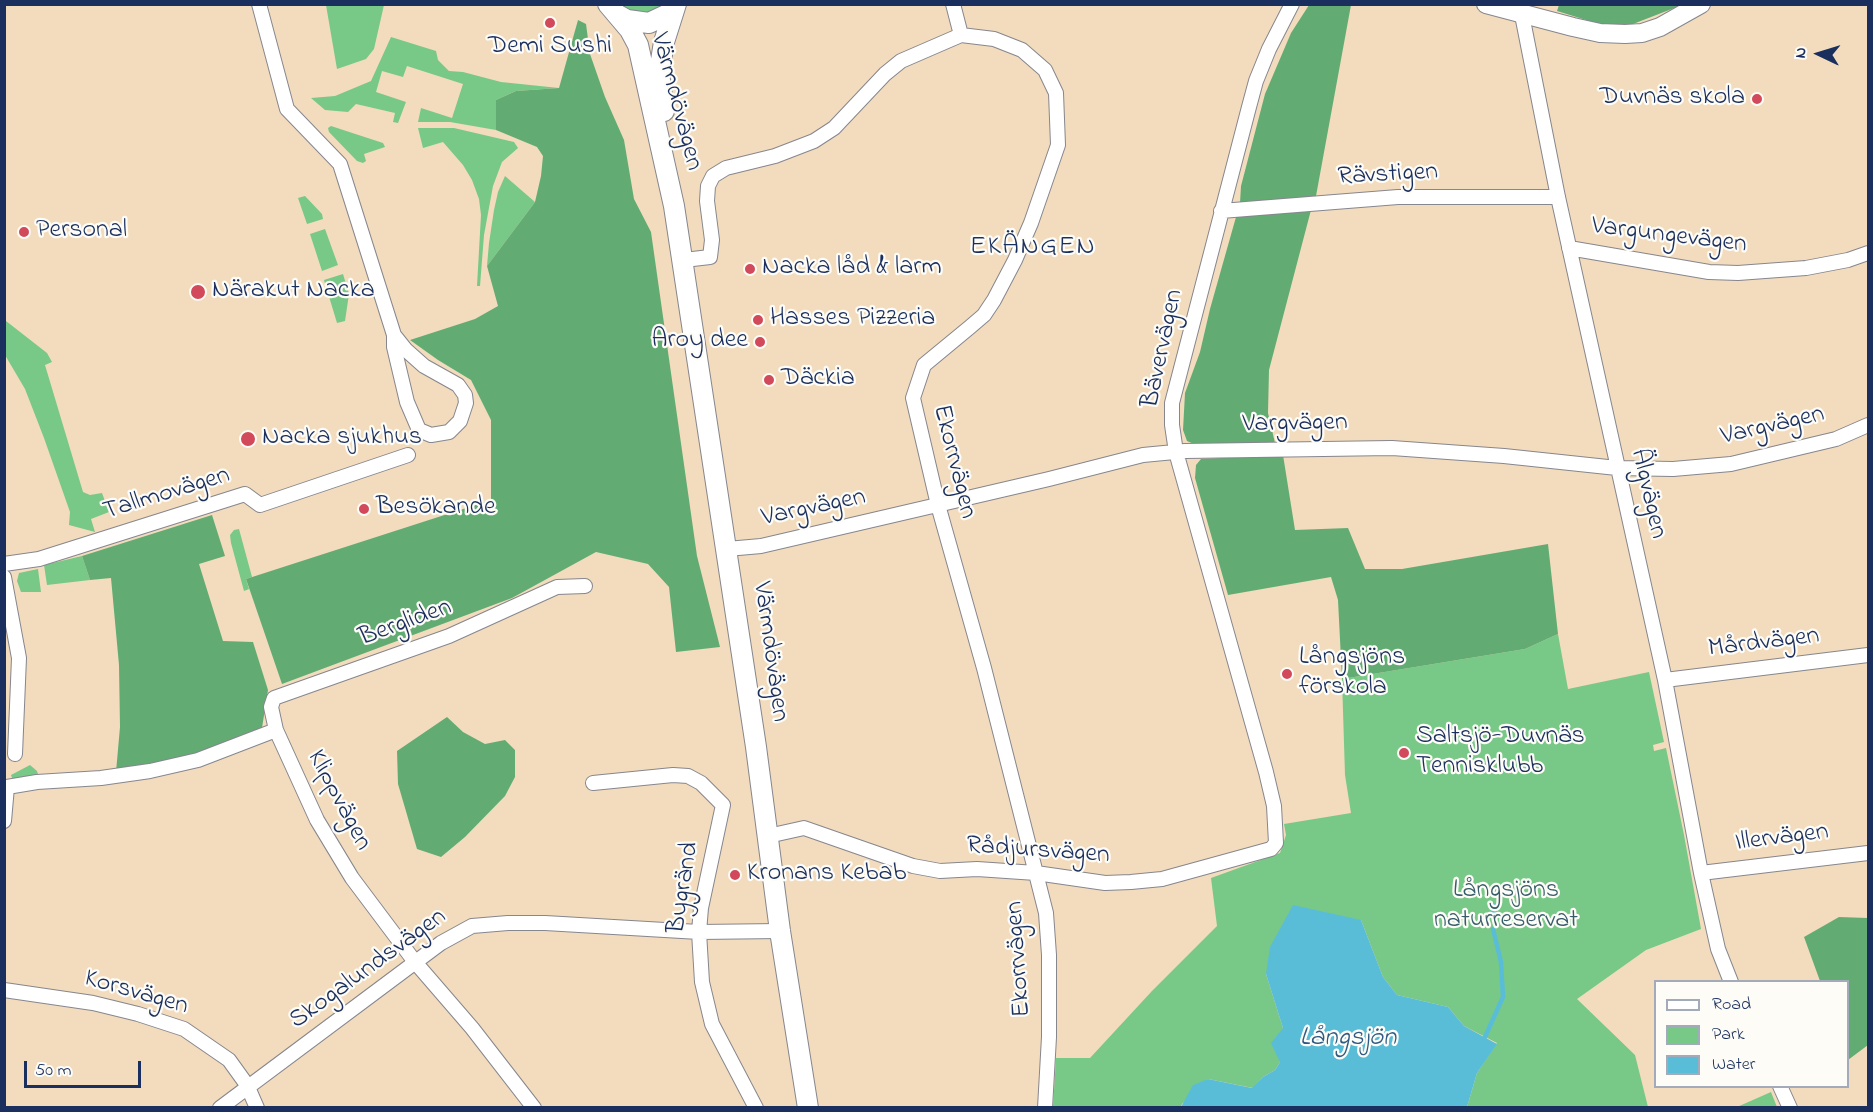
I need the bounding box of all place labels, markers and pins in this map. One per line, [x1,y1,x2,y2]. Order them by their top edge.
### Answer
marker: Demi Sushi [543,16,557,30]
place label: Demi Sushi [488,32,612,64]
place label: Duvnäs skola [1600,83,1745,115]
marker: Duvnäs skola [1750,92,1764,106]
place label: Personal [36,216,127,248]
marker: Personal [17,225,31,239]
place label: Nacka låd & larm [762,253,942,285]
marker: Nacka låd & larm [743,262,757,276]
place label: Närakut Nacka [212,276,375,308]
marker: Närakut Nacka [189,283,207,301]
place label: Hasses Pizzeria [770,304,935,336]
marker: Hasses Pizzeria [751,313,765,327]
place label: Aroy dee [652,326,748,358]
marker: Aroy dee [753,335,767,349]
place label: Däckia [781,364,855,396]
marker: Däckia [762,373,776,387]
place label: Nacka sjukhus [262,423,422,455]
marker: Nacka sjukhus [239,430,257,448]
place label: Besökande [376,493,496,525]
marker: Besökande [357,502,371,516]
place label: Långsjöns förskola [1299,643,1405,704]
marker: Långsjöns förskola [1280,667,1294,681]
place label: Saltsjö-Duvnäs Tennisklubb [1416,722,1585,784]
marker: Saltsjö-Duvnäs Tennisklubb [1397,746,1411,760]
place label: Kronans Kebab [747,859,906,891]
marker: Kronans Kebab [728,868,742,882]

